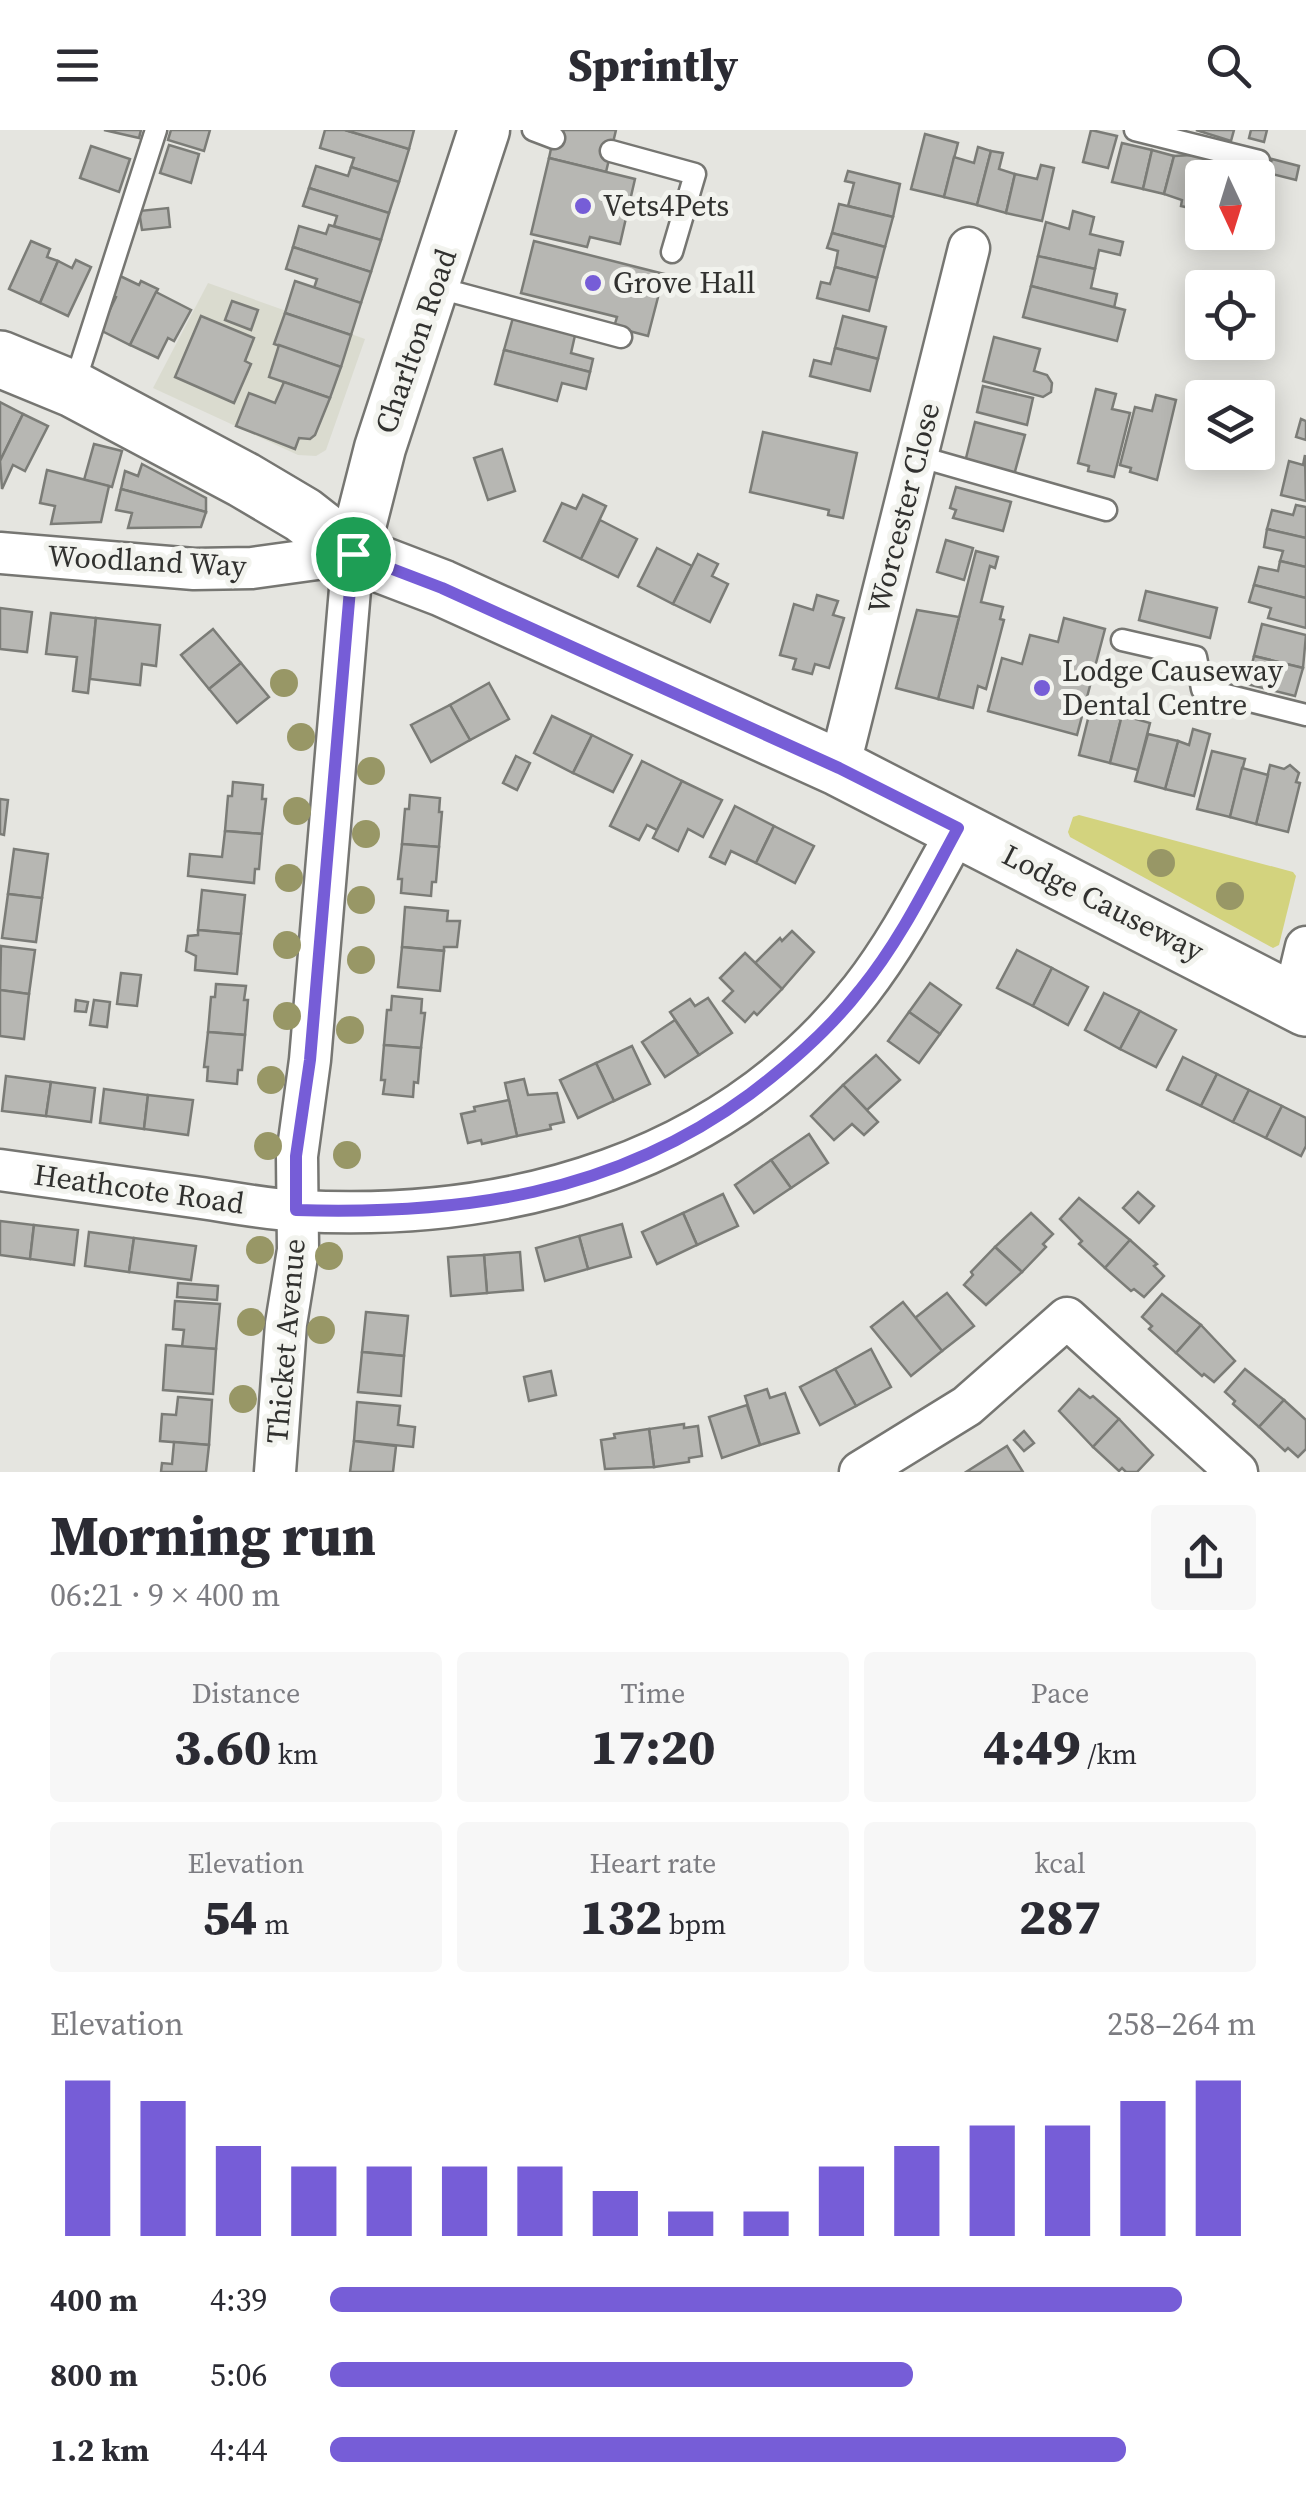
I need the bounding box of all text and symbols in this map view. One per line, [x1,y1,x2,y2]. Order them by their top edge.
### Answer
text: Sprintly [568,34,738,96]
icon: menu [50,38,105,93]
icon: search [1201,38,1256,93]
north arrow [1185,160,1275,250]
map controls [1185,160,1275,470]
place label: Vets4Pets [603,185,729,226]
marker: Vets4Pets [572,195,594,217]
street label: Charlton Road [365,243,466,439]
place label: Grove Hall [613,262,755,303]
button: locate [1185,270,1275,360]
marker: Grove Hall [582,272,604,294]
button: layers [1185,380,1275,470]
street label: Worcester Close [858,398,950,618]
pin [311,512,396,597]
icon: arrive [326,527,381,582]
street label: Woodland Way [47,535,248,586]
place label: Lodge Causeway Dental Centre [1062,650,1284,725]
marker: Lodge Causeway Dental Centre [1031,677,1053,699]
street label: Lodge Causeway [995,834,1212,971]
street label: Heathcote Road [31,1153,247,1224]
street label: Thicket Avenue [256,1237,315,1445]
text: Morning run [50,1498,376,1573]
button: share [1151,1505,1256,1610]
text: 06:21 · 9 × 400 m [50,1573,280,1617]
text: Distance [192,1674,300,1712]
text: Time [621,1674,685,1712]
text: Pace [1031,1674,1089,1712]
text: 3.60 [174,1712,271,1781]
text: 17:20 [590,1712,716,1781]
text: 4:49 [983,1712,1081,1781]
text: km [271,1735,318,1773]
text: /km [1081,1735,1137,1773]
text: Elevation [188,1844,304,1882]
text: Heart rate [590,1844,716,1882]
text: kcal [1034,1844,1086,1882]
text: 54 [203,1882,258,1951]
text: 132 [580,1882,662,1951]
text: 287 [1019,1882,1101,1951]
text: m [258,1905,289,1943]
text: bpm [662,1905,726,1943]
text: Elevation [50,2002,184,2046]
text: 258–264 m [1107,2002,1256,2046]
text: 400 m [50,2278,138,2322]
text: 4:39 [210,2278,268,2322]
text: 800 m [50,2353,138,2397]
text: 5:06 [210,2353,268,2397]
text: 1.2 km [50,2428,149,2472]
text: 4:44 [210,2428,268,2472]

